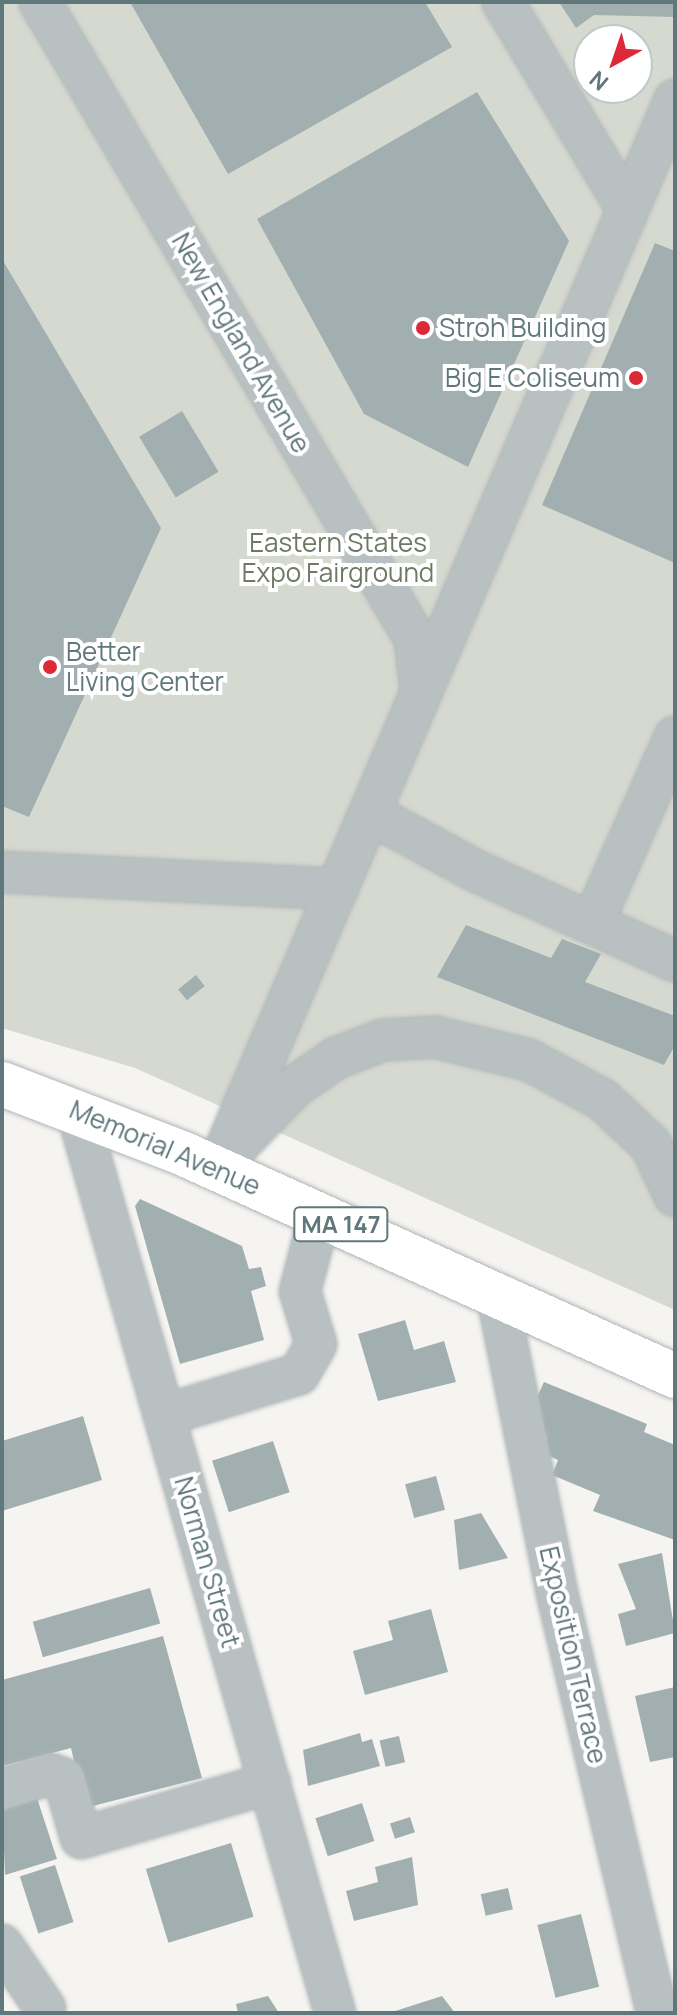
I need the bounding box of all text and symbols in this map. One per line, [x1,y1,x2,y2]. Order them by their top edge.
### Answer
north arrow [573,24,653,104]
text: N [583,64,615,97]
street label: New England Avenue [165,227,317,459]
place label: Stroh Building [439,312,606,344]
marker: Stroh Building [414,319,432,337]
place label: Big E Coliseum [445,362,620,394]
marker: Big E Coliseum [627,369,645,387]
park label: Eastern States Expo Fairground [242,527,434,588]
place label: Better Living Center [66,636,224,698]
marker: Better Living Center [41,658,59,676]
street label: Memorial Avenue [65,1094,265,1202]
road number: MA 147 [293,1204,389,1244]
street label: Norman Street [168,1473,246,1651]
street label: Exposition Terrace [533,1543,613,1767]

